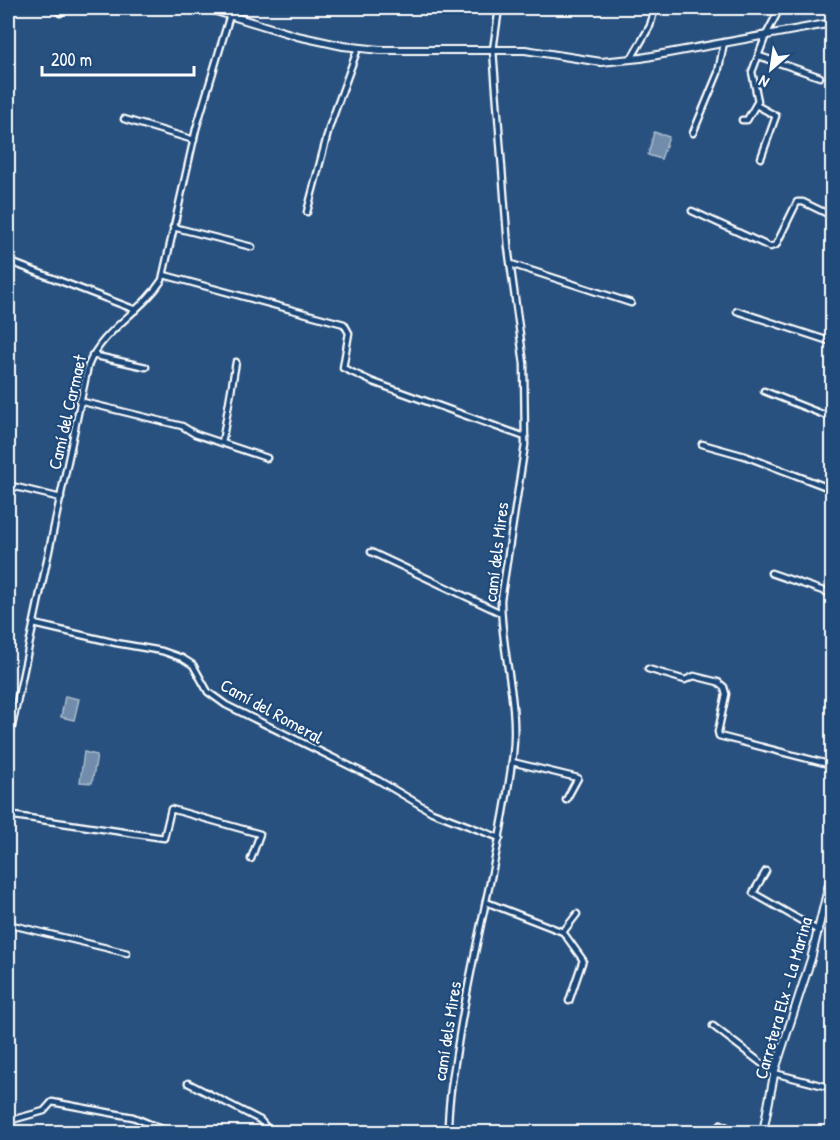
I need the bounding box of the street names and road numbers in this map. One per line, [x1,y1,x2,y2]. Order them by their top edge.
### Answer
street label: Camí del Carmaet [42,351,93,472]
street label: camí dels Mires [477,501,515,603]
street label: Camí del Romeral [216,672,328,750]
street label: Carretera Elx - La Marina [748,914,818,1082]
street label: camí dels Mires [427,979,467,1082]

